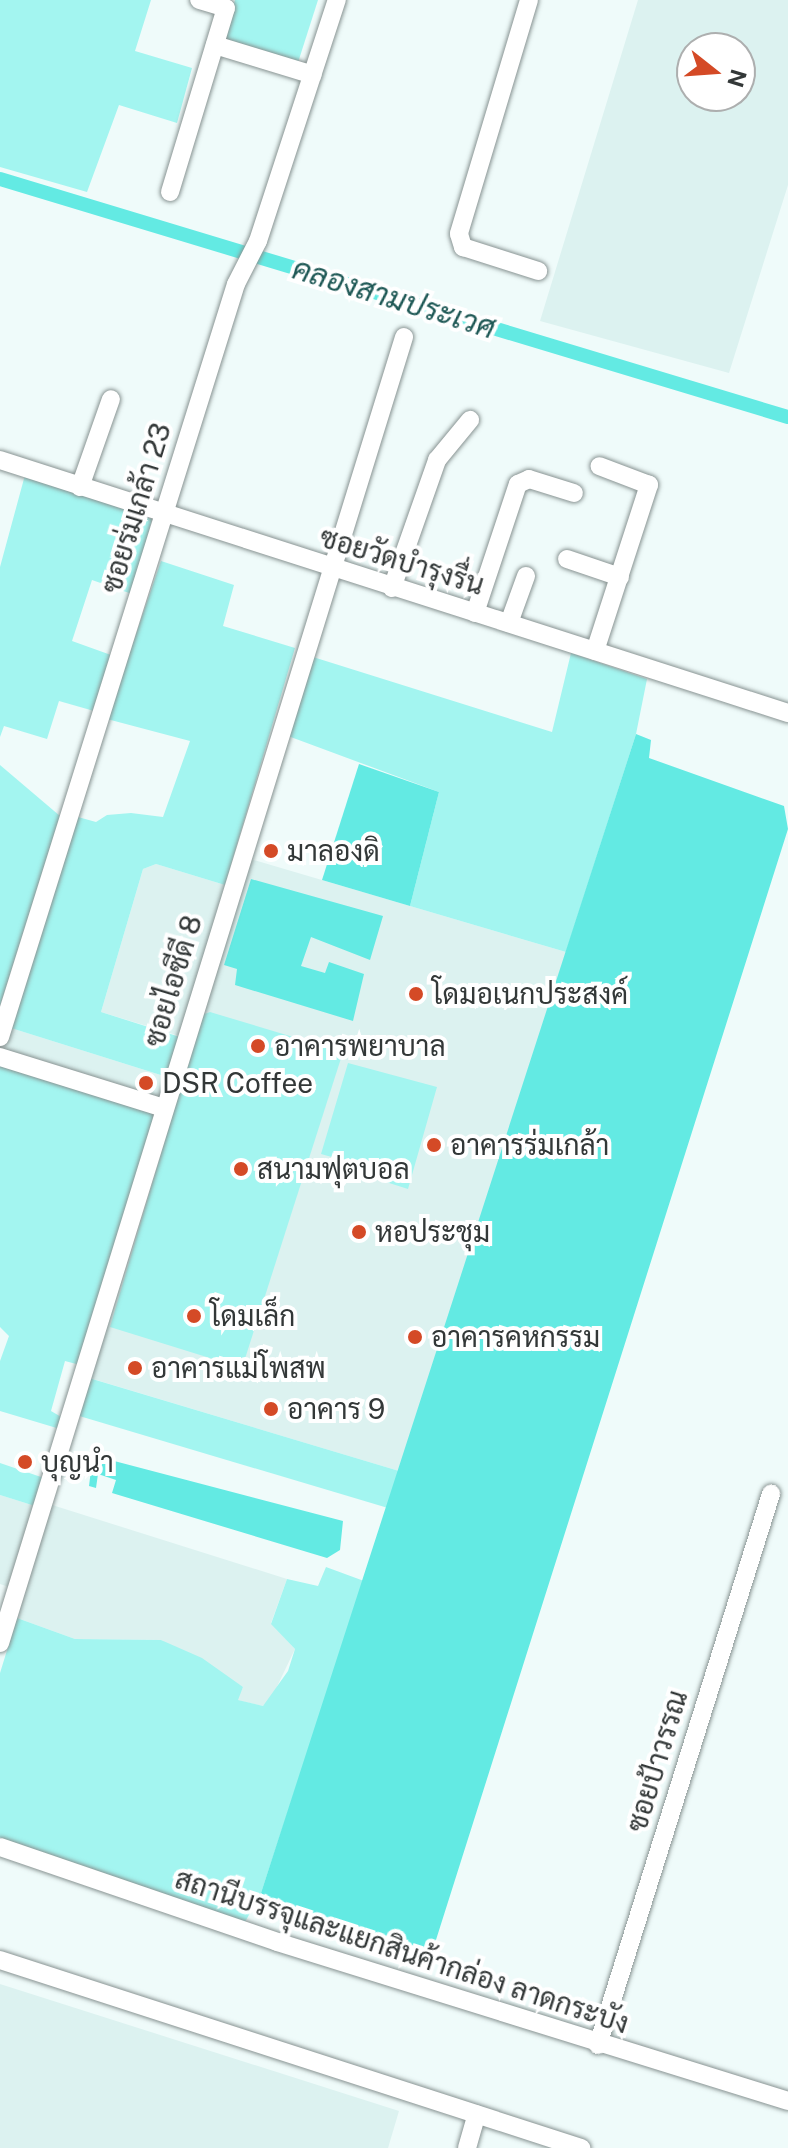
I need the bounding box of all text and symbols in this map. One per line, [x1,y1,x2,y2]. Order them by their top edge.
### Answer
north arrow [676,32,756,112]
text: N [722,66,752,90]
water label: คลองสามประเวศ [288,250,500,346]
street label: ซอยร่มเกล้า 23 [94,419,178,597]
street label: ซอยวัดบำรุงรื่น [316,520,488,602]
place label: มาลองดิ [287,834,380,868]
marker: มาลองดิ [262,842,280,860]
street label: ซอยไอซีดี 8 [137,911,209,1051]
place label: โดมอเนกประสงค์ [432,977,628,1011]
marker: โดมอเนกประสงค์ [407,985,425,1003]
place label: อาคารพยาบาล [274,1029,446,1063]
marker: อาคารพยาบาล [249,1037,267,1055]
place label: DSR Coffee [162,1066,313,1100]
marker: DSR Coffee [137,1074,155,1092]
place label: อาคารร่มเกล้า [450,1128,609,1162]
marker: อาคารร่มเกล้า [425,1136,443,1154]
place label: สนามฟุตบอล [257,1152,410,1186]
marker: สนามฟุตบอล [232,1160,250,1178]
place label: หอประชุม [375,1215,490,1249]
marker: หอประชุม [350,1223,368,1241]
place label: โดมเล็ก [210,1299,295,1333]
marker: โดมเล็ก [185,1307,203,1325]
place label: อาคารคหกรรม [431,1320,600,1354]
marker: อาคารคหกรรม [406,1328,424,1346]
place label: อาคารแม่โพสพ [151,1351,326,1385]
marker: อาคารแม่โพสพ [126,1359,144,1377]
place label: อาคาร 9 [287,1392,385,1426]
marker: อาคาร 9 [262,1400,280,1418]
place label: บุญนำ [41,1445,114,1479]
marker: บุญนำ [16,1453,34,1471]
street label: ซอยป้าวรรณ [620,1686,694,1836]
street label: สถานีบรรจุและแยกสินค้ากล่อง ลาดกระบัง [171,1862,633,2040]

